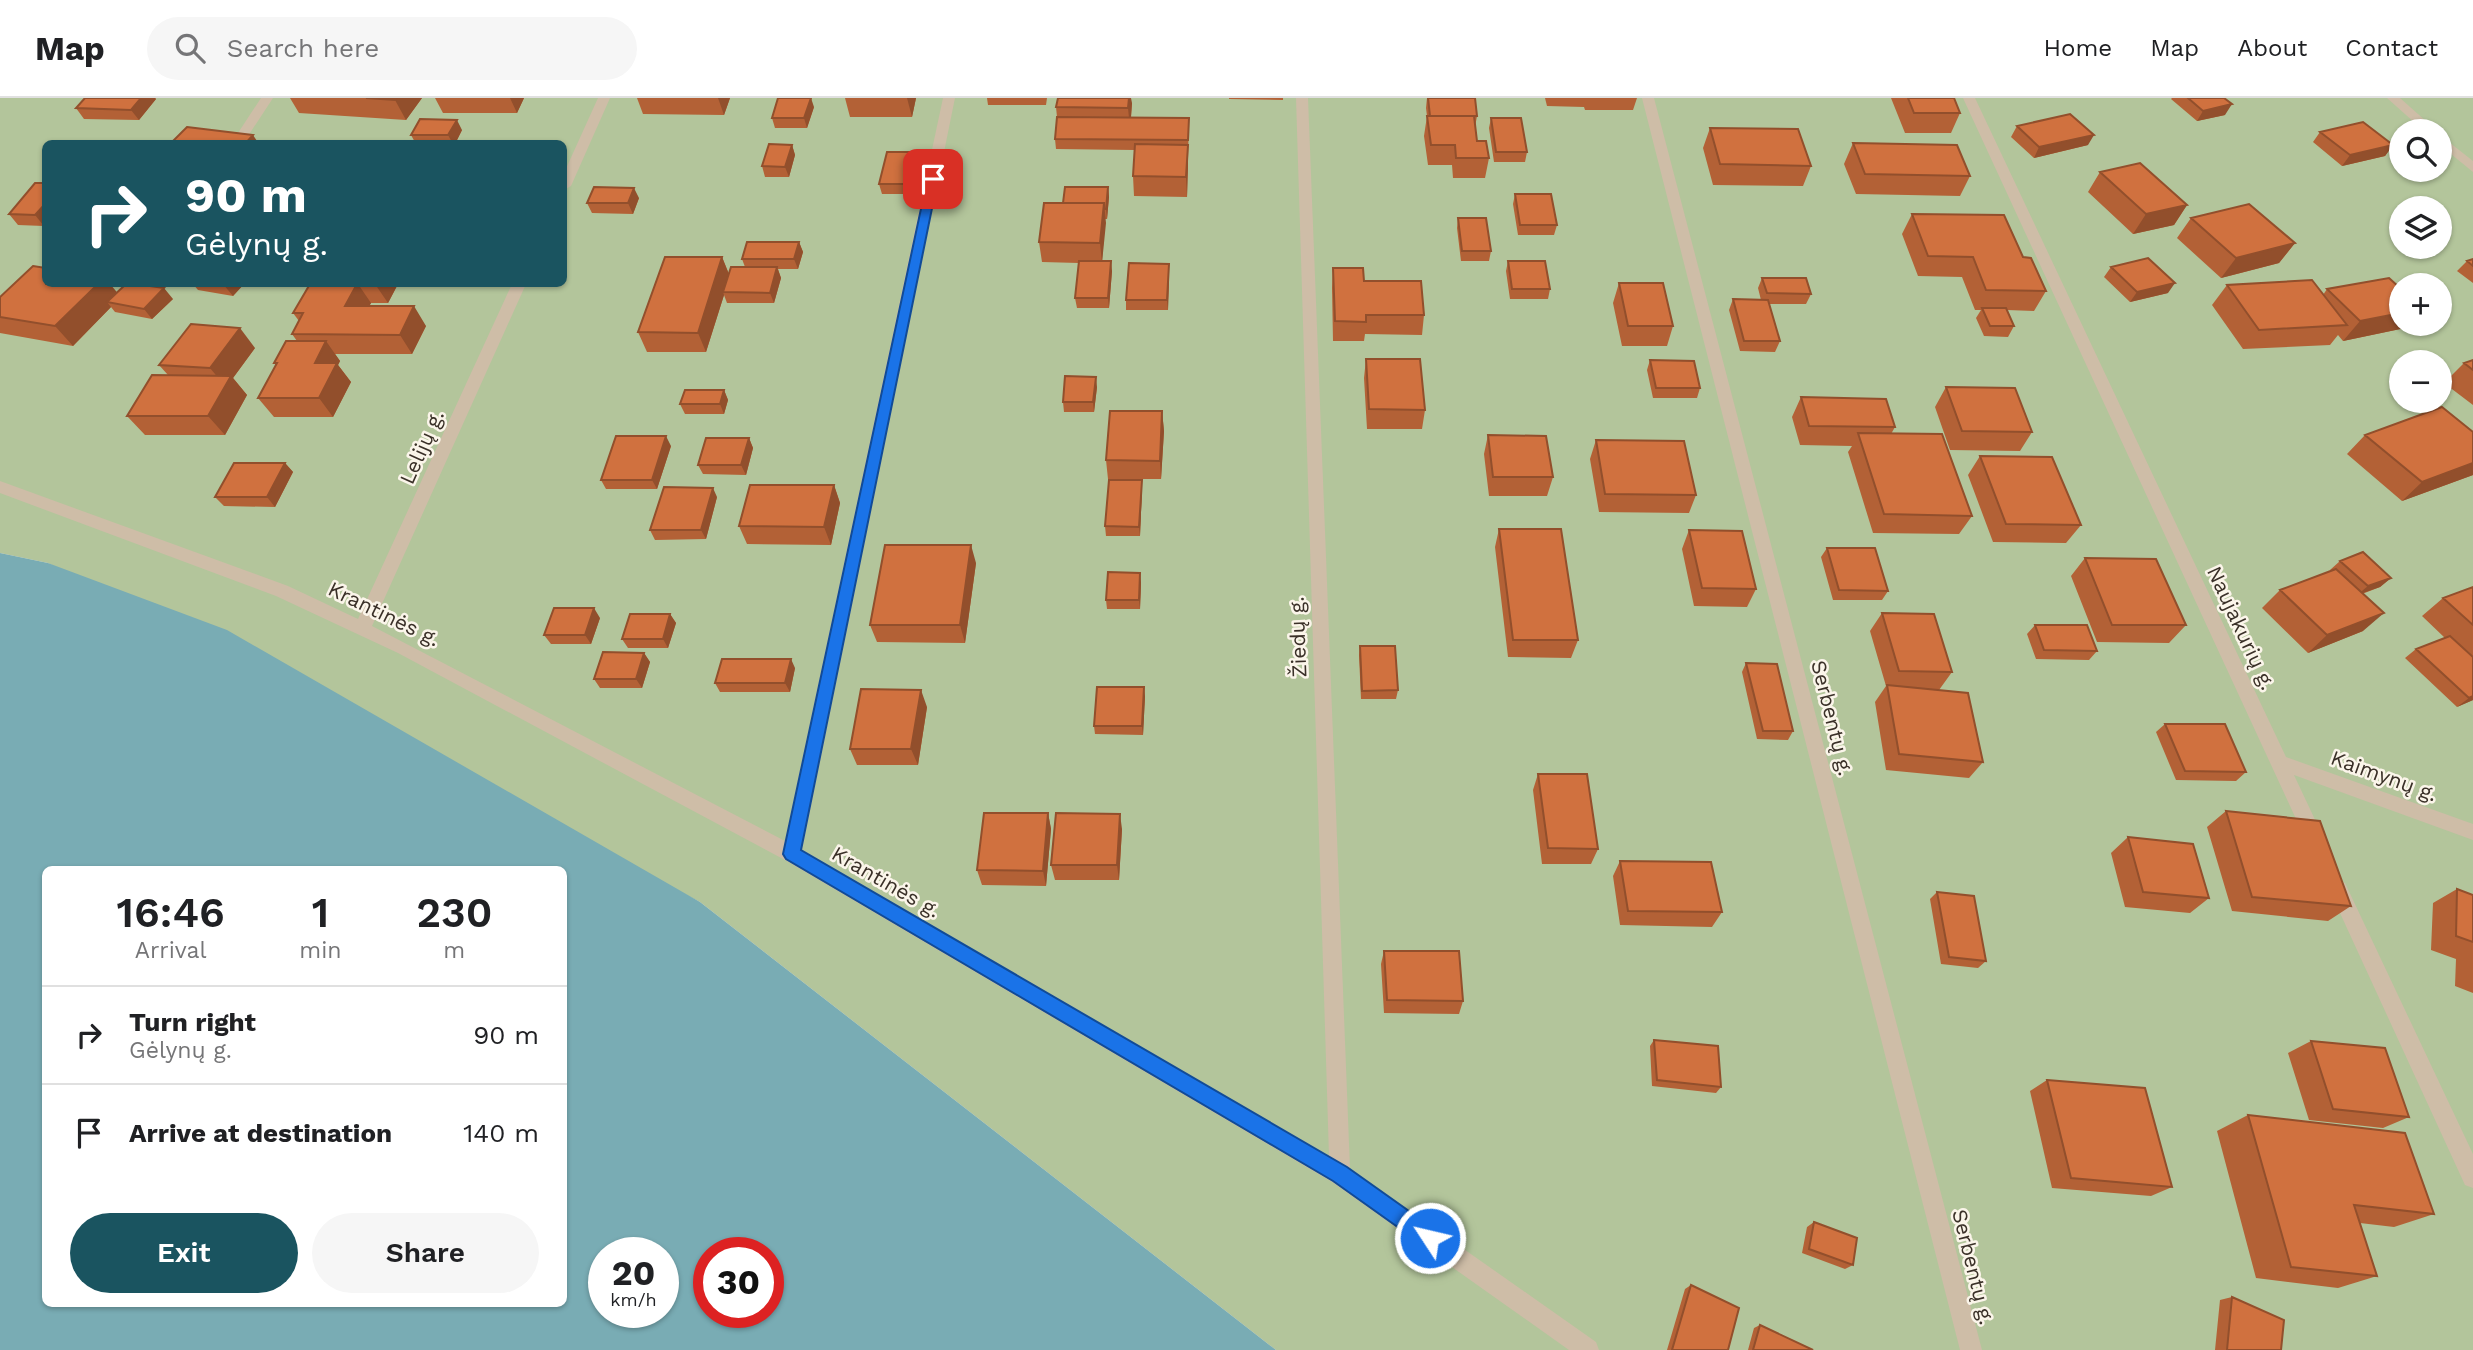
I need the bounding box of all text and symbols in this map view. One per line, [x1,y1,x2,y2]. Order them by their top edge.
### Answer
search box [147,17,637,80]
text: Map [35,29,105,68]
icon: search [171,29,209,67]
text: Search here [227,33,379,63]
text: Home [2044,34,2112,62]
text: Map [2150,34,2199,62]
text: About [2237,34,2307,62]
text: Contact [2345,34,2438,62]
map controls [2389,119,2452,413]
button: search [2389,119,2452,182]
pin [903,149,963,209]
icon: arrive [914,160,952,198]
text: 90 m [185,166,307,224]
icon: right [70,168,161,259]
button: layers [2389,196,2452,259]
text: Gėlynų g. [185,225,328,263]
button: + [2389,273,2452,336]
button: − [2389,350,2452,413]
street label: Lelijų g. [394,406,449,488]
street label: Naujakurių g. [2202,562,2281,694]
street label: Krantinės g. [324,576,444,651]
street label: Žiedų g. [1284,596,1311,678]
street label: Serbentų g. [1806,658,1859,778]
street label: Kaimynų g. [2328,745,2441,806]
street label: Krantinės g. [827,840,945,923]
text: 16:46 [117,888,225,937]
text: 1 [312,888,329,937]
text: 230 [416,888,492,937]
text: Arrival [135,937,207,964]
text: min [299,937,342,964]
text: m [443,937,465,964]
text: Turn right [129,1007,256,1037]
icon: right [70,1016,108,1054]
text: 90 m [473,1020,539,1050]
text: Gėlynų g. [129,1037,232,1064]
icon: arrive [70,1114,108,1152]
text: Arrive at destination [129,1118,392,1148]
text: 140 m [463,1118,539,1148]
position arrow [1393,1201,1467,1275]
street label: Serbentų g. [1947,1207,2000,1327]
button: Exit [70,1213,298,1293]
button: Share [312,1213,539,1293]
speed limit sign: 30 [693,1237,784,1328]
text: 20 [612,1252,655,1294]
text: km/h [610,1289,657,1310]

